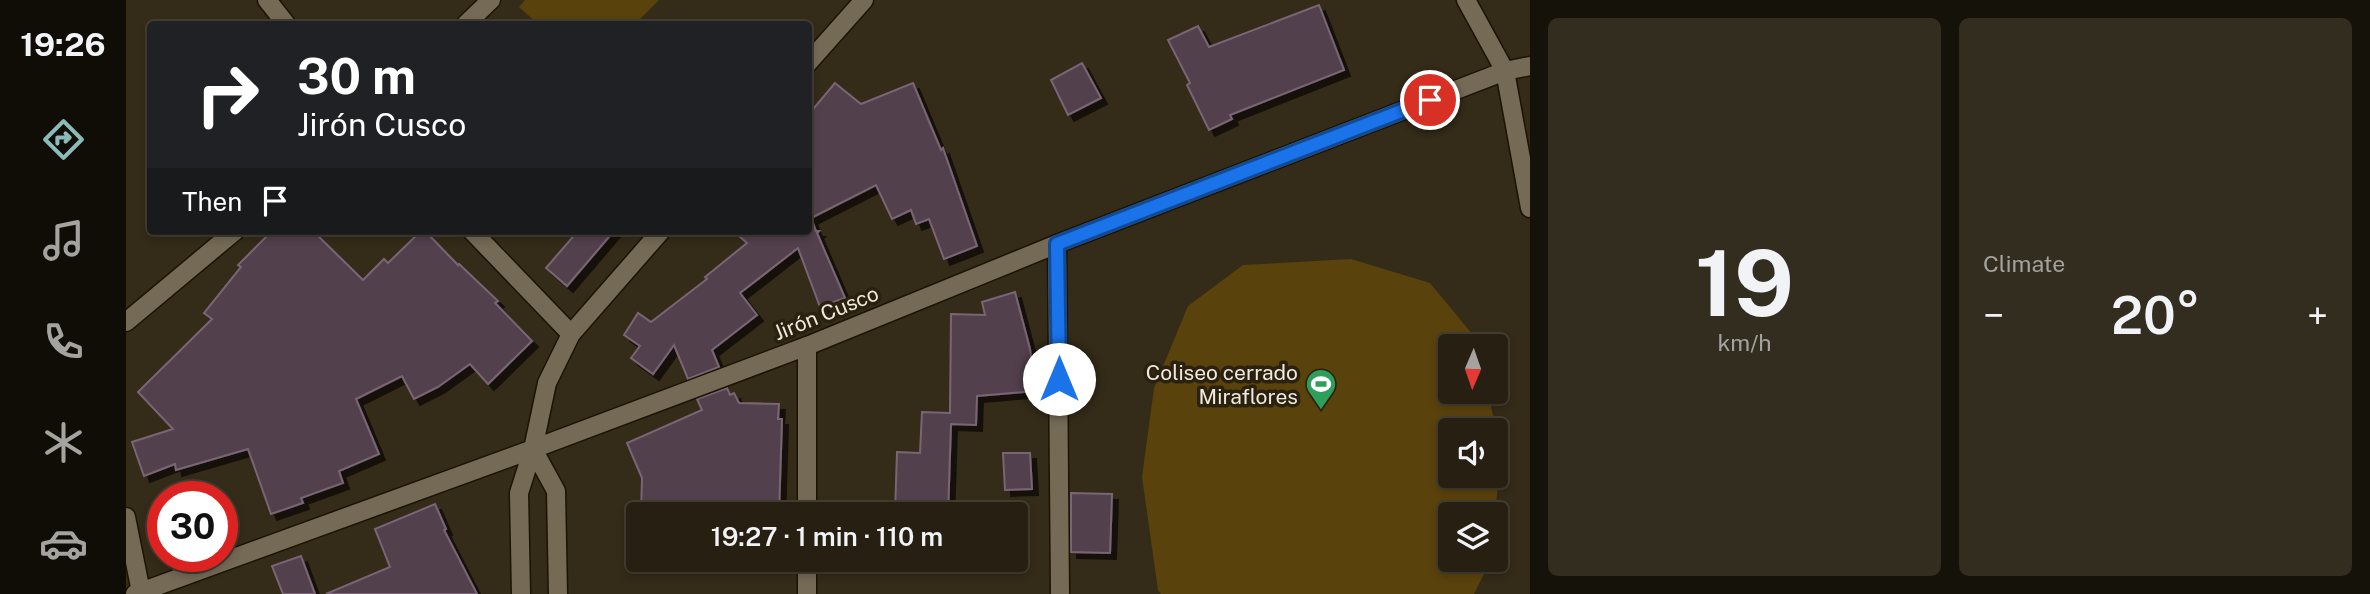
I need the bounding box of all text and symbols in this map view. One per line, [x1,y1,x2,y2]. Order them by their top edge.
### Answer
text: 19:26 [20,26,106,63]
text: 30 m [297,47,416,105]
icon: right [182,49,273,140]
pin [1400,70,1460,130]
icon: arrive [1411,81,1449,119]
text: Jirón Cusco [297,106,466,143]
icon: directions [39,115,88,164]
icon: arrive [256,182,294,220]
text: Then [182,186,242,217]
icon: music [39,216,88,265]
text: 19 [1695,230,1794,336]
text: Climate [1983,250,2065,277]
street label: Jirón Cusco [770,281,882,345]
text: 20° [2111,285,2200,346]
text: − [1983,293,2004,338]
text: + [2307,293,2328,338]
icon: phone [39,317,88,366]
text: km/h [1717,329,1772,356]
north arrow [1438,334,1508,404]
map controls [1438,334,1508,572]
position arrow [1022,342,1096,416]
place label: Coliseo cerrado Miraflores [1146,360,1298,409]
sports icon: Coliseo cerrado Miraflores [1304,367,1338,411]
icon: climate [39,418,88,467]
button: sound [1438,418,1508,488]
speed limit sign: 30 [147,481,238,572]
button: layers [1438,502,1508,572]
icon: car [39,519,88,568]
text: 19:27 · 1 min · 110 m [711,521,943,552]

